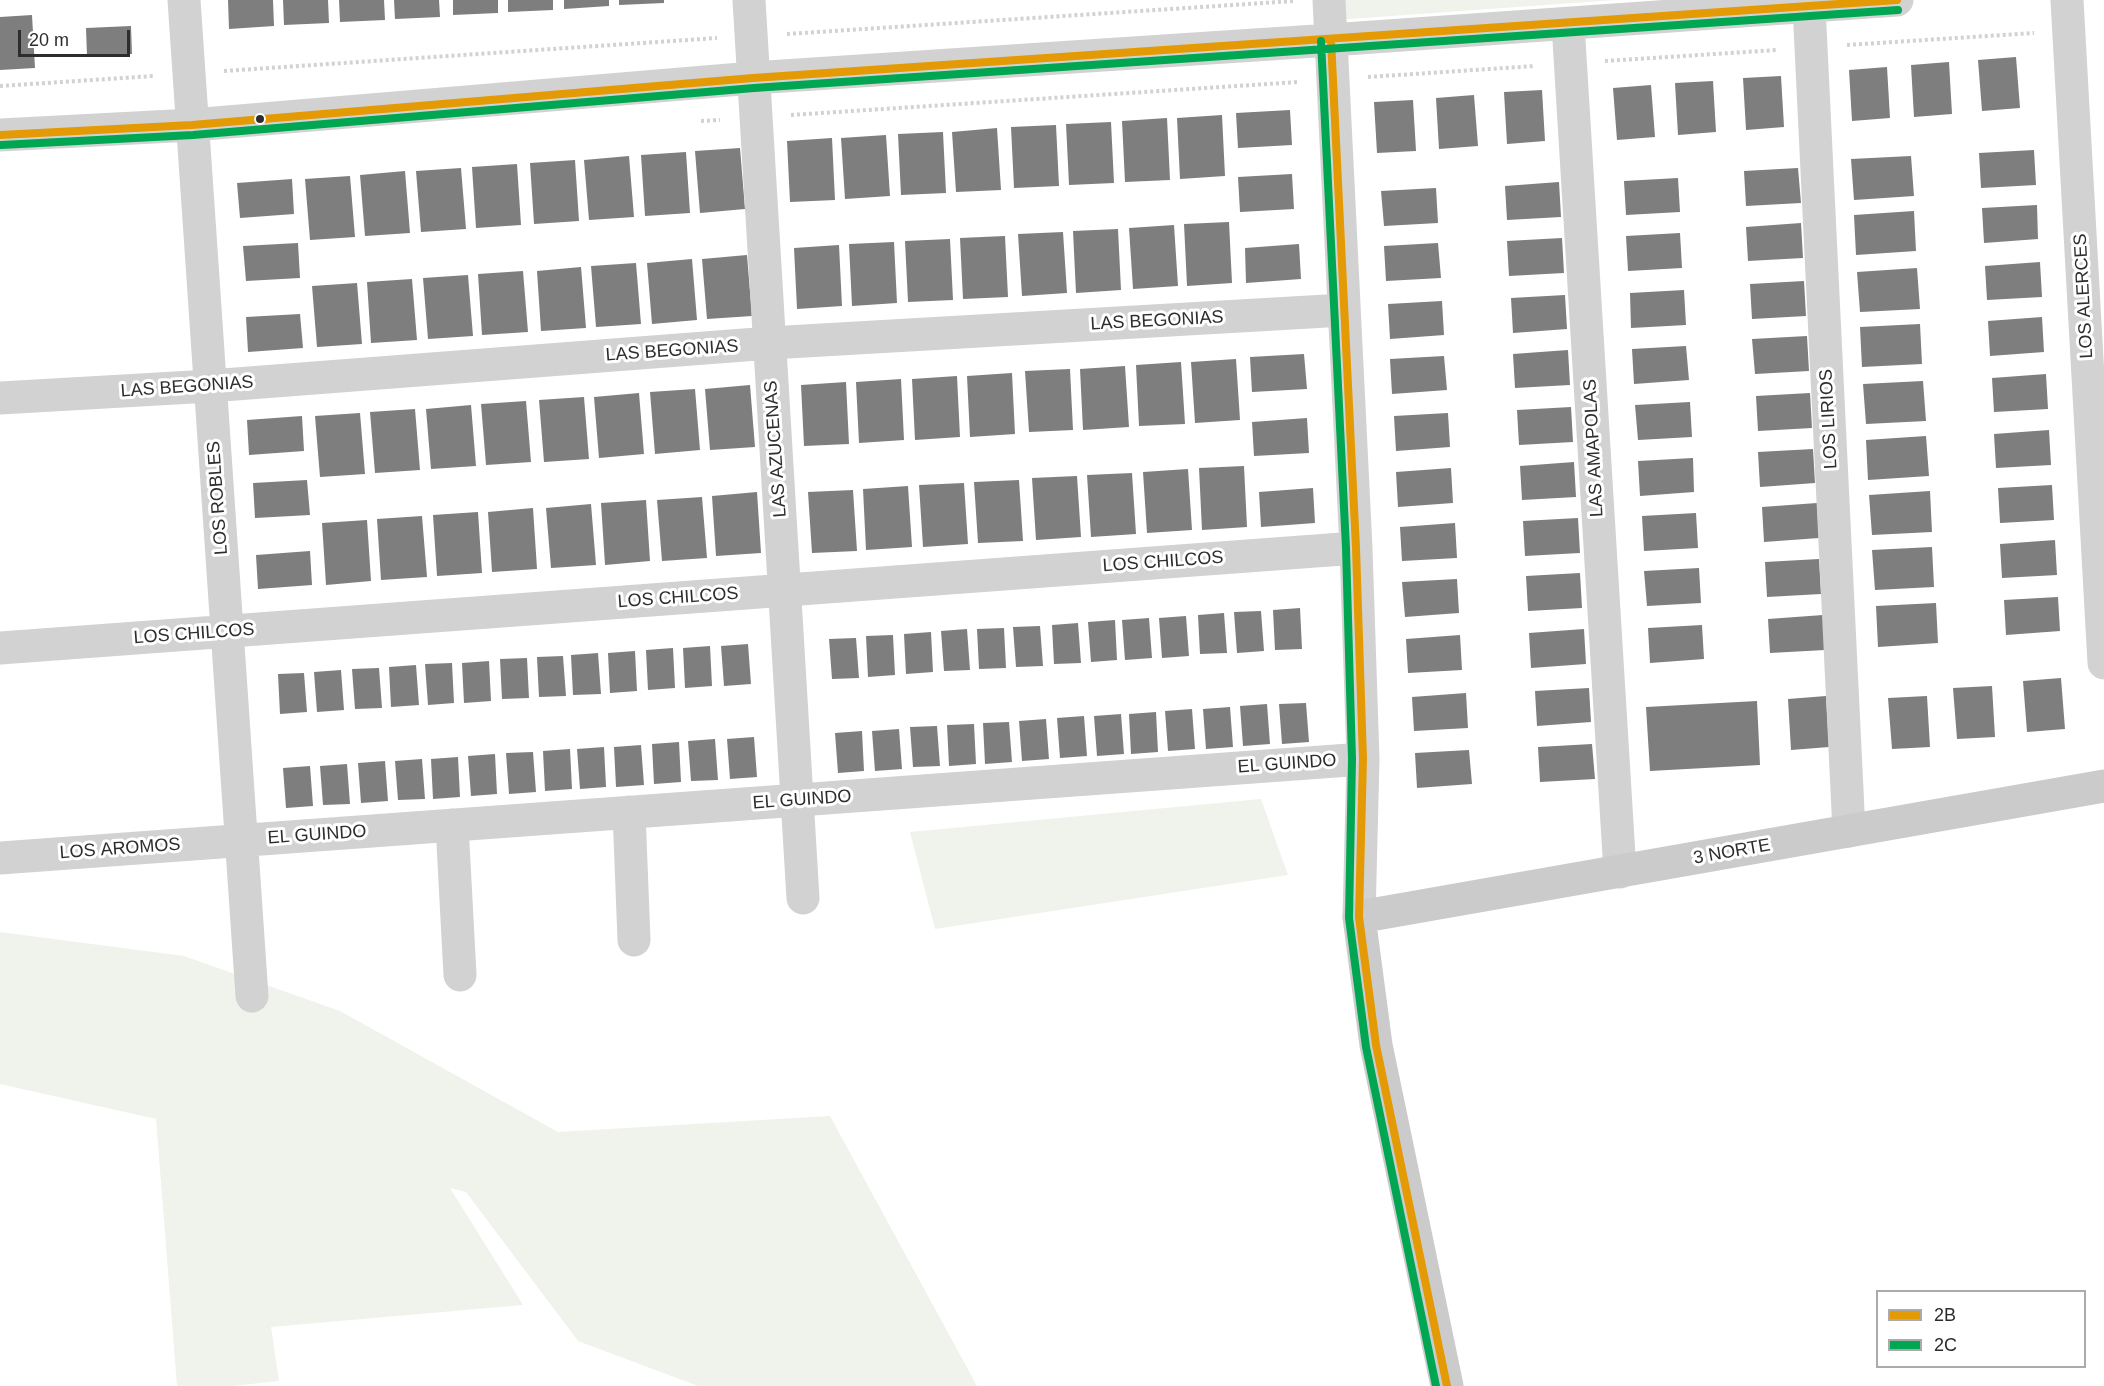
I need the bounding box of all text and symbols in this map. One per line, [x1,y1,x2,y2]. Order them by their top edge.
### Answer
scale bar [21,18,134,56]
text: 20 m [29,30,69,50]
unlabelled marker [254,113,266,125]
street label: LOS ALERCES [2070,233,2098,359]
street label: LAS BEGONIAS [1090,307,1224,335]
street label: LAS BEGONIAS [605,336,739,366]
street label: LOS LIRIOS [1816,368,1842,470]
street label: LAS BEGONIAS [120,372,254,402]
street label: LAS AMAPOLAS [1580,379,1608,517]
street label: LAS AZUCENAS [760,380,792,518]
street label: LOS ROBLES [203,440,233,556]
street label: LOS CHILCOS [1102,547,1224,577]
street label: LOS CHILCOS [617,583,739,613]
street label: LOS CHILCOS [133,619,255,649]
street label: EL GUINDO [1237,750,1337,778]
street label: EL GUINDO [752,786,852,814]
street label: EL GUINDO [267,821,367,849]
street label: LOS AROMOS [59,834,181,864]
street label: 3 NORTE [1692,835,1772,869]
legend [1876,1290,2086,1368]
text: 2B [1934,1305,1956,1325]
text: 2C [1934,1335,1957,1355]

